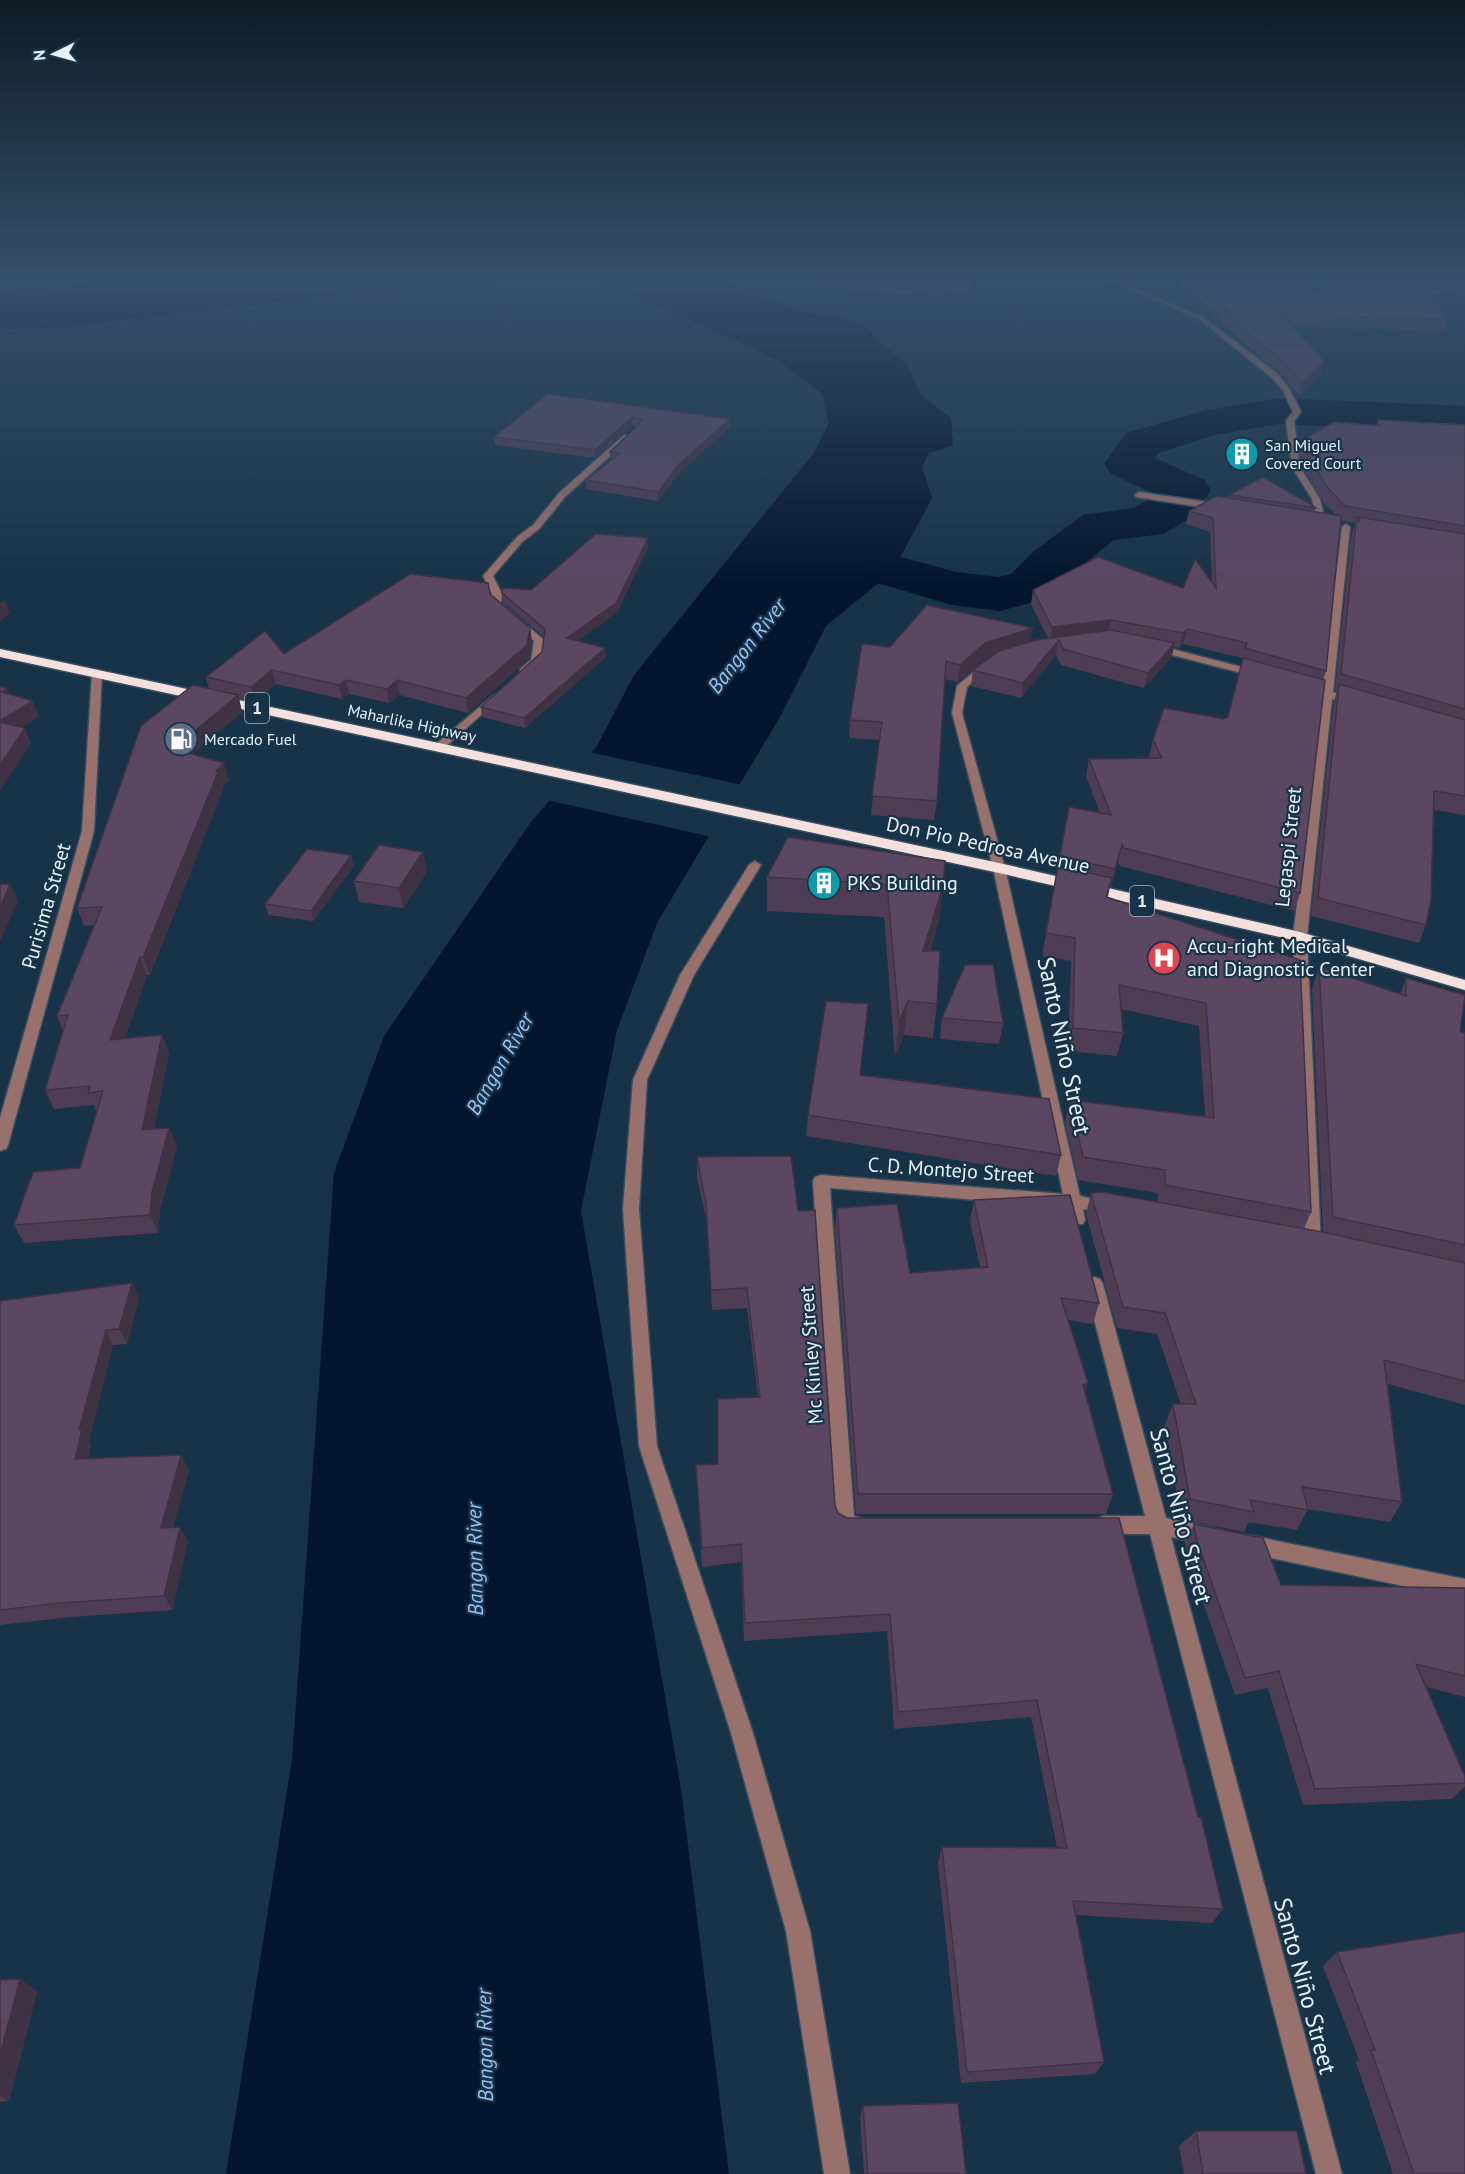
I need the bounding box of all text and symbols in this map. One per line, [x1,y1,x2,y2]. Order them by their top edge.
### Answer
north arrow [24,24,84,84]
text: N [29,49,49,61]
place label: San Miguel Covered Court [1265,435,1362,473]
building icon: San Miguel Covered Court [1224,436,1260,472]
water label: Bangon River [701,591,793,699]
road number: 1 [245,693,269,723]
street label: Maharlika Highway [346,700,479,747]
fuel station icon: Mercado Fuel [163,721,199,757]
place label: Mercado Fuel [204,729,297,749]
street label: Legaspi Street [1269,785,1307,908]
street label: Don Pio Pedrosa Avenue [884,811,1092,879]
street label: Purisima Street [16,840,76,972]
building icon: PKS Building [806,865,842,901]
place label: PKS Building [847,870,958,896]
road number: 1 [1130,886,1154,916]
place label: Accu-right Medical and Diagnostic Center [1187,933,1375,982]
hospital icon: Accu-right Medical and Diagnostic Center [1146,940,1182,976]
street label: Santo Niño Street [1030,954,1098,1138]
water label: Bangon River [460,1006,541,1119]
street label: C. D. Montejo Street [867,1151,1035,1189]
street label: Mc Kinley Street [793,1285,829,1425]
street label: Santo Niño Street [1143,1424,1220,1607]
water label: Bangon River [460,1500,489,1616]
street label: Santo Niño Street [1267,1894,1344,2077]
water label: Bangon River [470,1986,499,2102]

